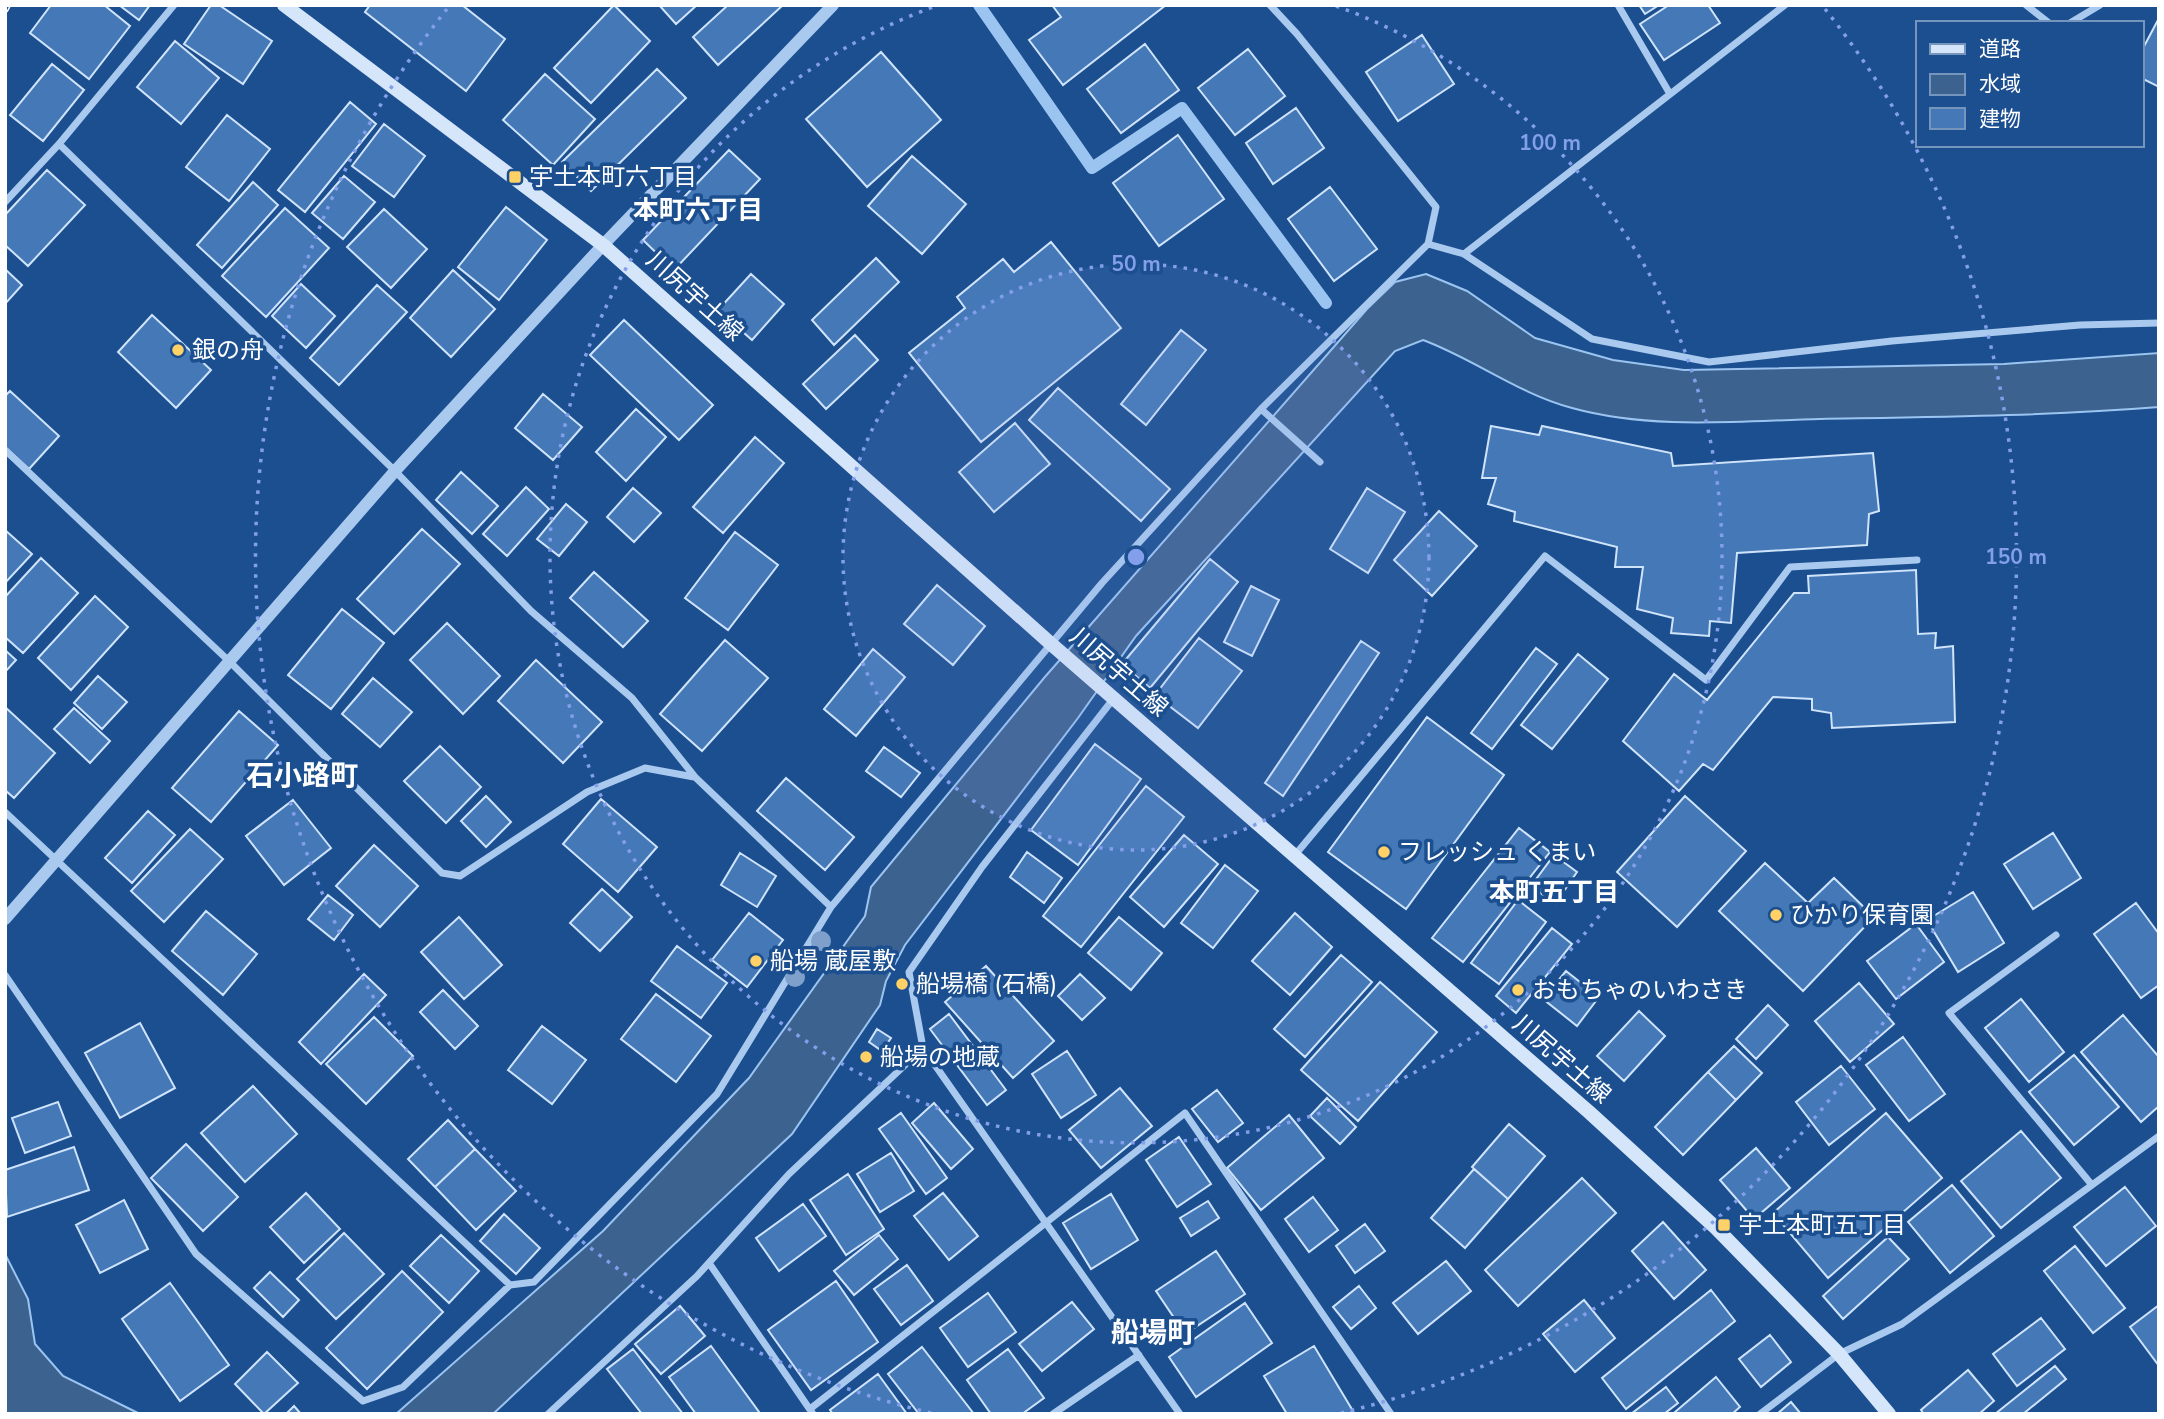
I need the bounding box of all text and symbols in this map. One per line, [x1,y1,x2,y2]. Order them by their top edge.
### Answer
legend [1916,21,2143,147]
text: 道路 [1979,35,2021,63]
text: 水域 [1979,70,2021,98]
text: 建物 [1979,105,2021,133]
text: 100 m [1519,129,1581,157]
place label: 宇土本町六丁目 [529,161,697,193]
marker: 宇土本町六丁目 [507,169,523,185]
district label: 本町六丁目 [633,193,763,228]
street label: 川尻宇土線 [640,244,750,348]
text: 50 m [1111,250,1161,278]
place label: 銀の舟 [192,334,264,366]
marker: 銀の舟 [170,342,186,358]
text: 150 m [1985,543,2047,571]
centre of rings [1124,545,1148,569]
street label: 川尻宇土線 [1063,621,1175,723]
district label: 石小路町 [246,757,358,795]
place label: フレッシュ くまい [1398,836,1596,868]
marker: フレッシュ くまい [1376,844,1392,860]
district label: 本町五丁目 [1489,875,1619,910]
place label: ひかり保育園 [1790,899,1934,931]
marker: ひかり保育園 [1768,907,1784,923]
place label: 船場 蔵屋敷 [770,945,896,977]
marker: 船場 蔵屋敷 [748,953,764,969]
place label: 船場橋 (石橋) [916,968,1057,1000]
place label: おもちゃのいわさき [1532,974,1748,1006]
marker: 船場橋 (石橋) [894,976,910,992]
marker: おもちゃのいわさき [1510,982,1526,998]
street label: 川尻宇土線 [1506,1008,1618,1110]
place label: 船場の地蔵 [880,1041,1000,1073]
marker: 船場の地蔵 [858,1049,874,1065]
place label: 宇土本町五丁目 [1738,1209,1906,1241]
marker: 宇土本町五丁目 [1716,1217,1732,1233]
district label: 船場町 [1111,1314,1195,1352]

